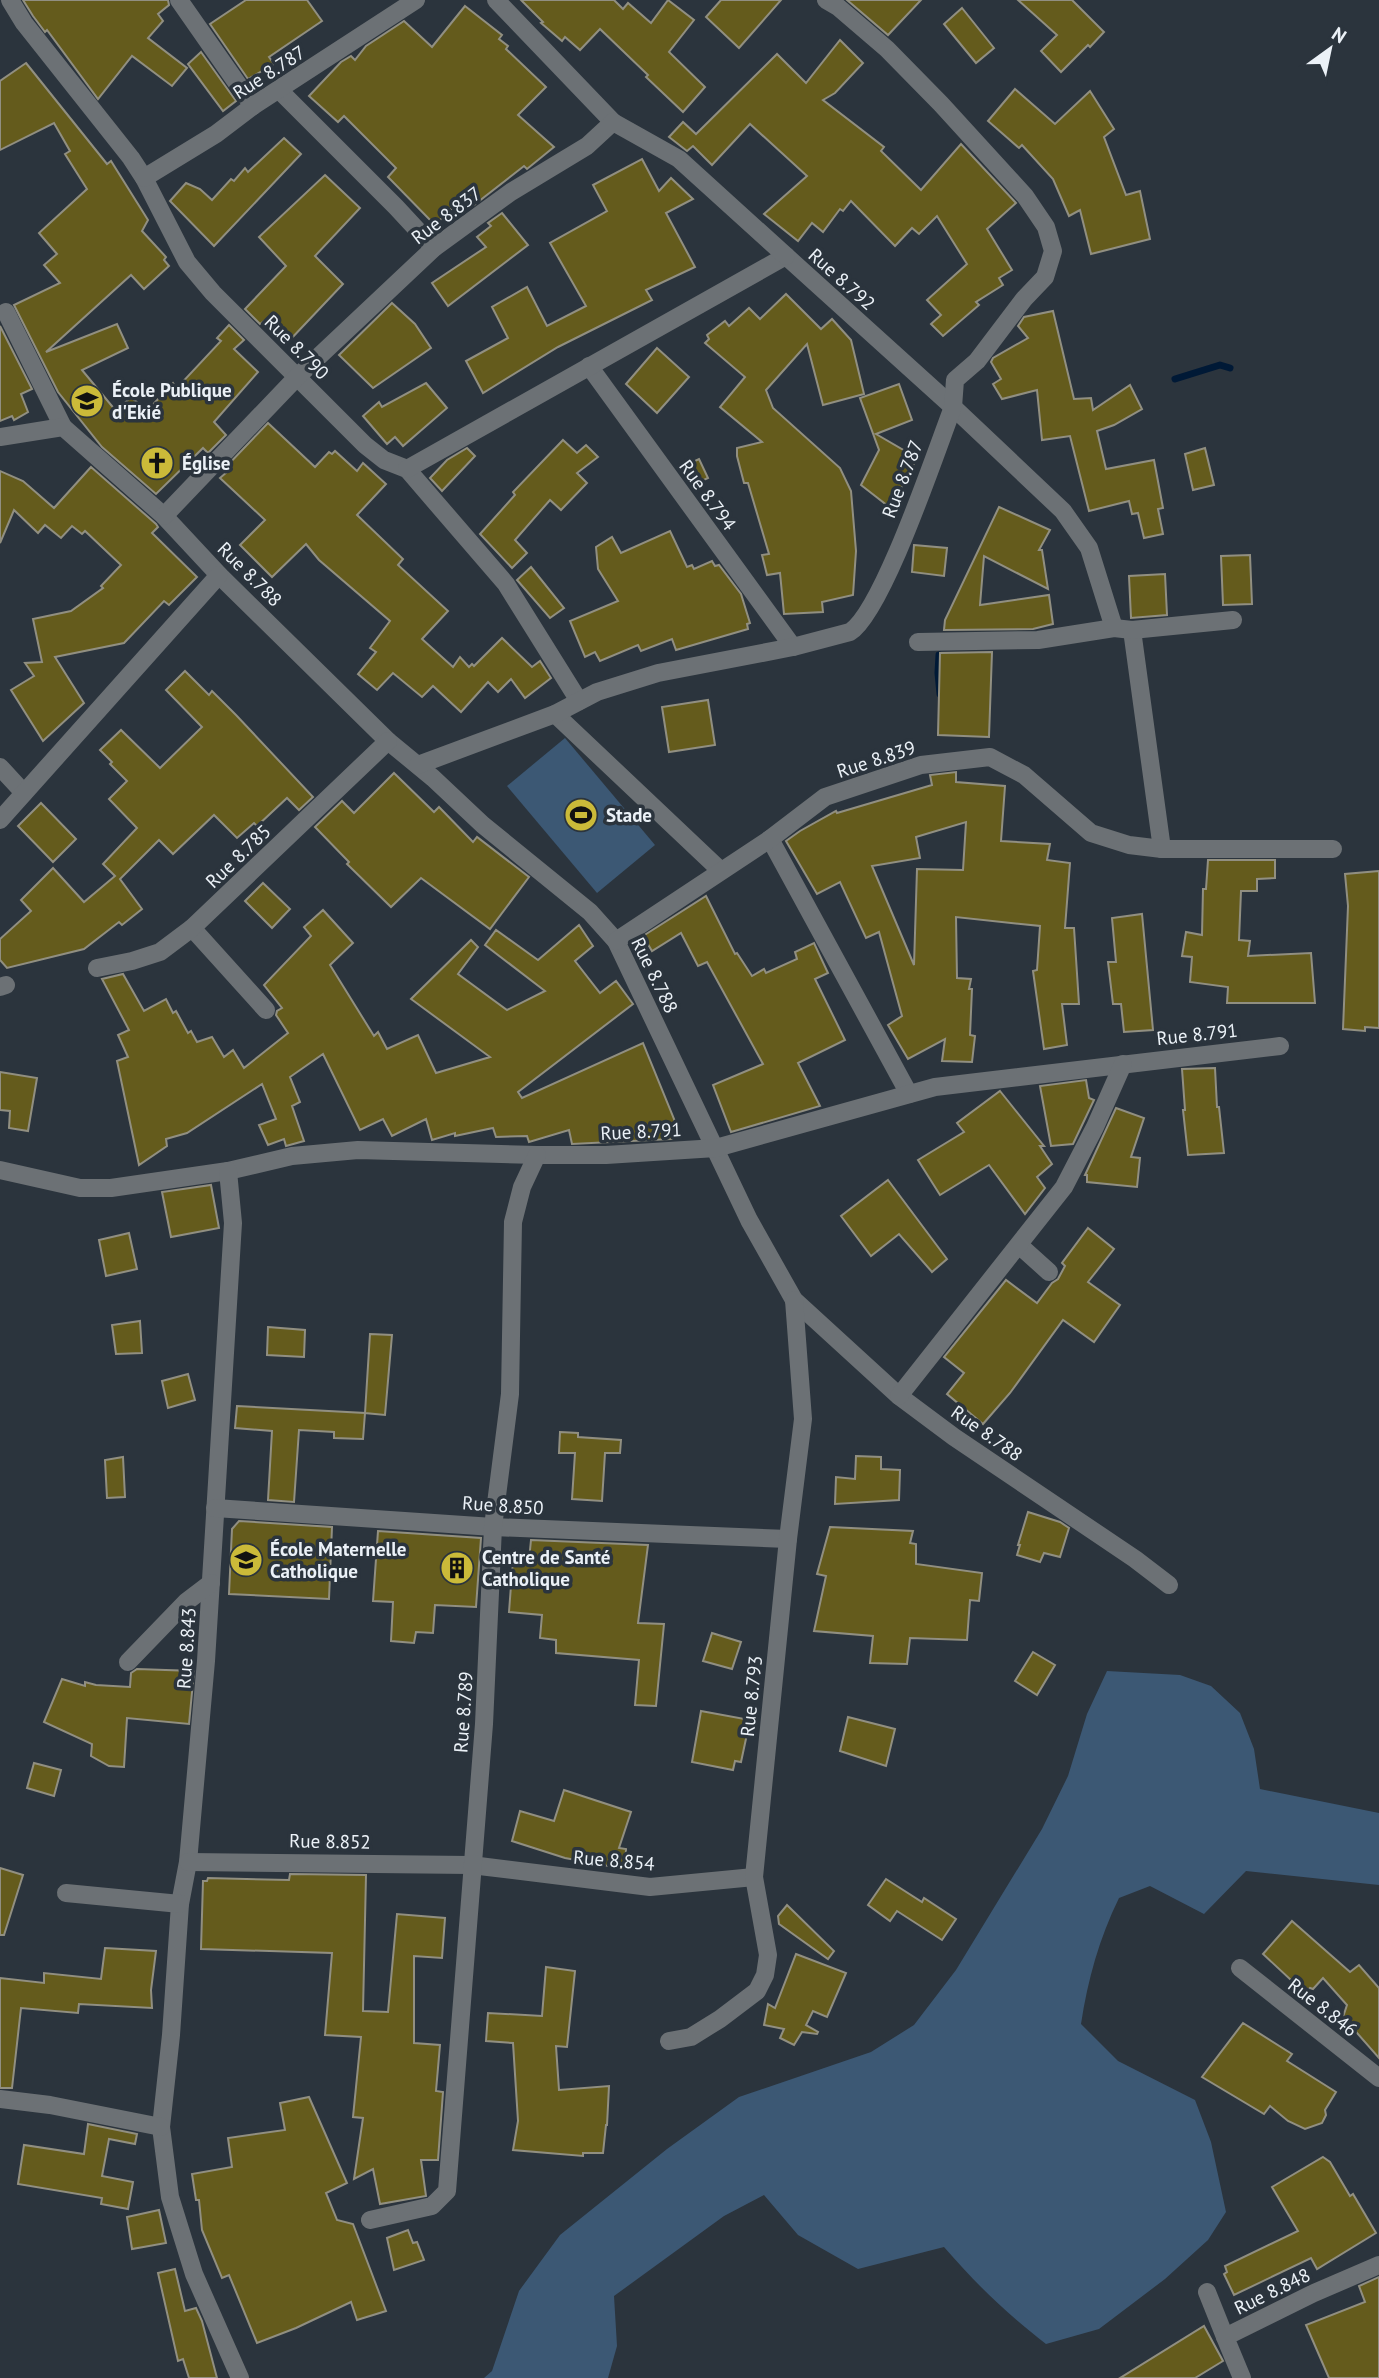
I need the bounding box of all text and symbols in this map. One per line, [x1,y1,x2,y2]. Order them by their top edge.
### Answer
north arrow [1295,14,1365,84]
text: N [1327,21,1351,48]
street label: Rue 8.787 [228,40,310,104]
street label: Rue 8.837 [406,181,486,249]
street label: Rue 8.792 [804,243,880,315]
street label: Rue 8.790 [260,310,334,384]
place label: École Publique d'Ekié [112,378,232,424]
school or university icon: École Publique d'Ekié [68,382,106,420]
street label: Rue 8.787 [876,437,928,521]
church icon: Église [138,444,176,482]
place label: Église [182,451,230,475]
street label: Rue 8.794 [674,455,742,535]
street label: Rue 8.788 [213,537,287,611]
street label: Rue 8.839 [833,735,919,783]
sports icon: Stade [562,796,600,834]
place label: Stade [606,803,652,827]
street label: Rue 8.785 [200,819,276,893]
street label: Rue 8.788 [626,933,684,1017]
street label: Rue 8.791 [1155,1018,1239,1050]
street label: Rue 8.791 [600,1117,682,1145]
street label: Rue 8.788 [947,1400,1027,1466]
street label: Rue 8.850 [461,1490,545,1520]
place label: École Maternelle Catholique [270,1537,406,1583]
school or university icon: École Maternelle Catholique [227,1541,265,1579]
place label: Centre de Santé Catholique [482,1545,610,1591]
building icon: Centre de Santé Catholique [438,1549,476,1587]
street label: Rue 8.843 [171,1606,201,1690]
street label: Rue 8.793 [735,1654,767,1738]
street label: Rue 8.789 [448,1670,478,1754]
street label: Rue 8.852 [289,1828,371,1854]
street label: Rue 8.854 [572,1844,656,1876]
street label: Rue 8.846 [1283,1972,1363,2042]
street label: Rue 8.848 [1230,2262,1314,2320]

